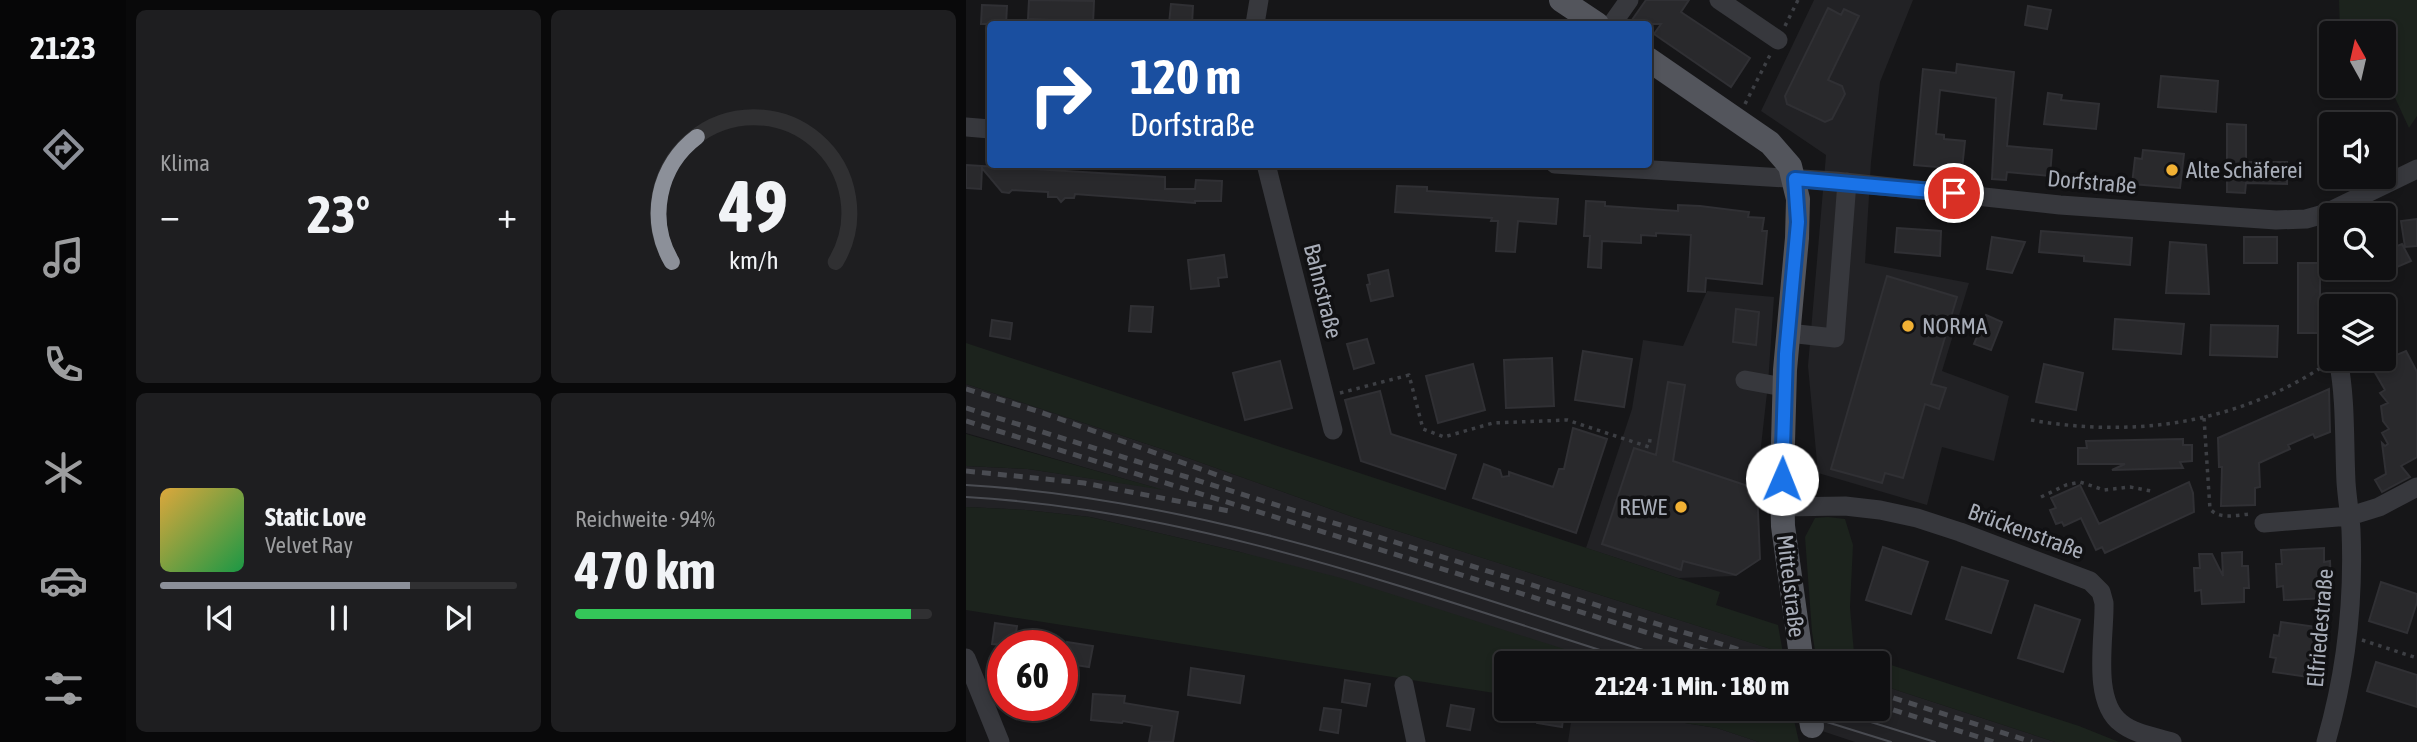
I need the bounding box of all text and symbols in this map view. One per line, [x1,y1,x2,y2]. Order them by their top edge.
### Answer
north arrow [2319,21,2396,98]
map controls [2319,21,2396,371]
text: 21:23 [30,29,96,66]
text: 120 m [1130,48,1241,104]
icon: right [1015,49,1106,140]
text: Dorfstraße [1130,106,1255,143]
button: sound [2319,112,2396,189]
icon: directions [39,125,88,174]
text: Klima [160,150,210,176]
place label: Alte Schäferei [2186,157,2303,183]
marker: Alte Schäferei [2164,162,2180,178]
pin [1924,163,1984,223]
text: 49 [718,165,788,248]
street label: Dorfstraße [2046,165,2138,199]
icon: arrive [1935,174,1973,212]
text: 23° [307,184,370,244]
text: − [160,193,180,236]
text: + [497,193,517,236]
button: search [2319,203,2396,280]
icon: music [39,233,88,282]
street label: Bahnstraße [1299,241,1347,341]
text: km/h [729,246,778,274]
button: layers [2319,294,2396,371]
place label: NORMA [1922,313,1988,339]
marker: NORMA [1900,318,1916,334]
icon: phone [39,340,88,389]
position arrow [1745,442,1819,516]
icon: climate [39,448,88,497]
place label: REWE [1619,494,1667,520]
street label: Brückenstraße [1964,498,2088,564]
marker: REWE [1673,499,1689,515]
text: Static Love [265,502,366,532]
text: Reichweite · 94% [575,506,715,532]
text: Velvet Ray [265,532,353,558]
street label: Mittelstraße [1772,533,1810,639]
text: 470 km [575,540,716,600]
icon: car [39,556,88,605]
street label: Elfriedestraße [2302,568,2338,688]
icon: previous [201,599,239,637]
icon: pause [320,599,358,637]
icon: next [439,599,477,637]
speed limit sign: 60 [987,630,1078,721]
icon: filters [39,664,88,713]
text: 21:24 · 1 Min. · 180 m [1595,671,1789,701]

